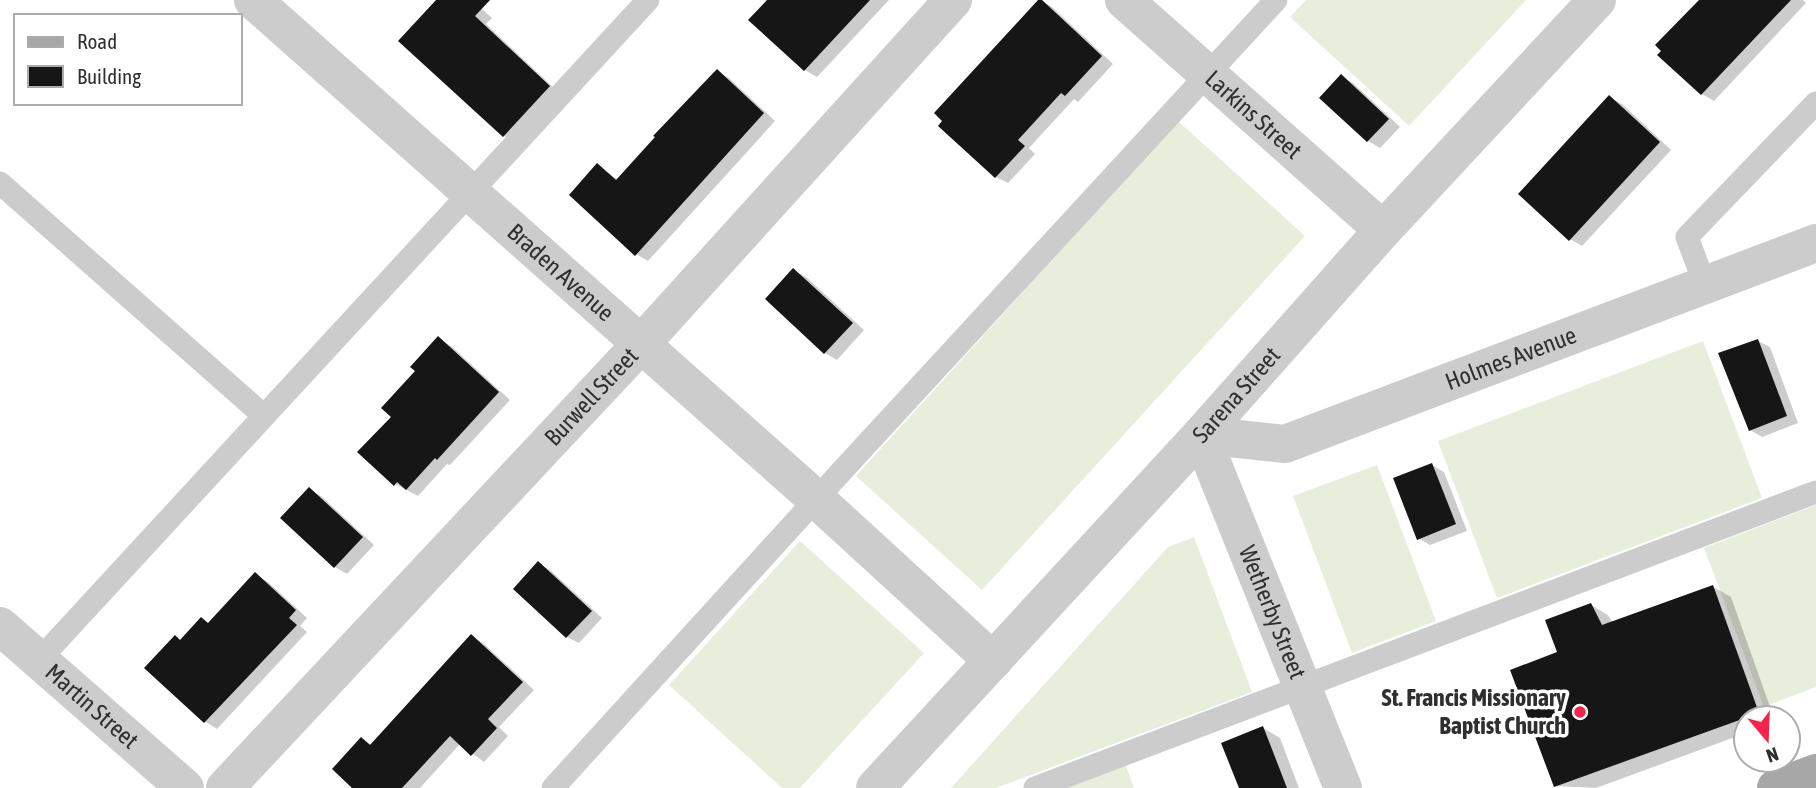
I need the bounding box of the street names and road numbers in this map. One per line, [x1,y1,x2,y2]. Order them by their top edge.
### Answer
street label: Larkins Street [1200,65,1307,164]
street label: Braden Avenue [502,218,620,326]
street label: Holmes Avenue [1441,321,1580,395]
street label: Sarena Street [1187,341,1285,448]
street label: Burwell Street [539,342,643,451]
street label: Wetherby Street [1234,541,1312,683]
street label: Martin Street [40,658,144,754]

